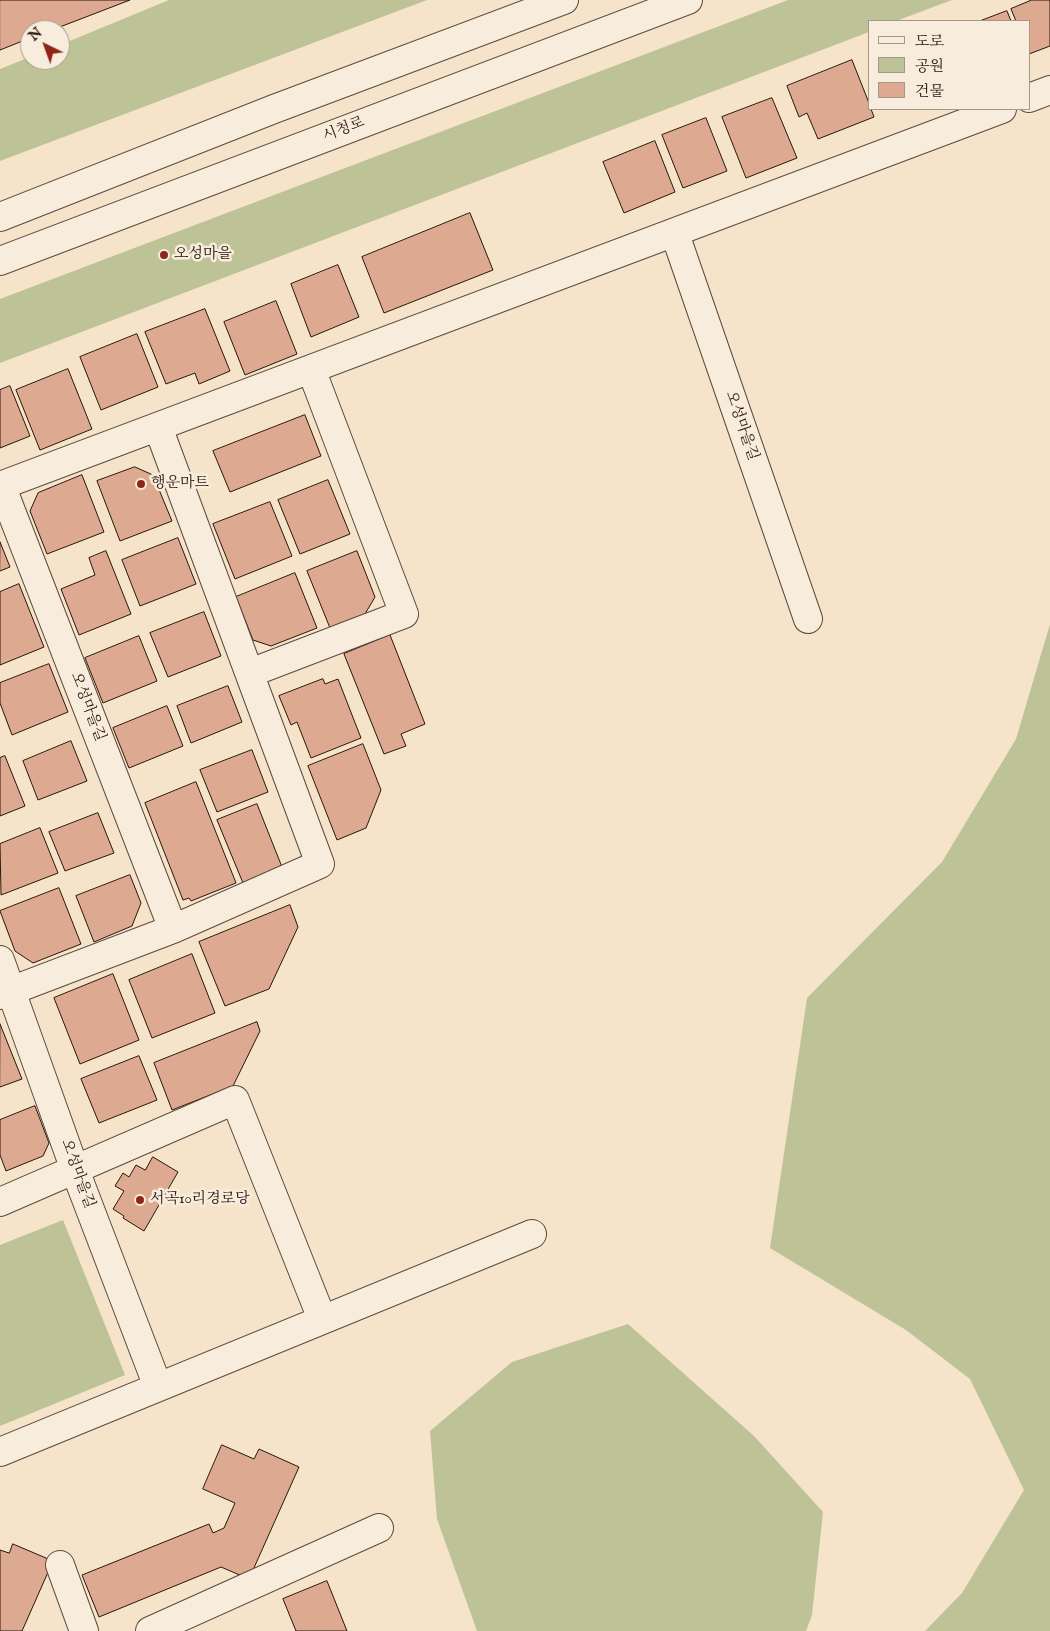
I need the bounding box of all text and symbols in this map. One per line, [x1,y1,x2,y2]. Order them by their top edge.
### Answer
north arrow [20,20,70,70]
legend [868,20,1030,110]
text: N [25,24,46,45]
text: 도로 [915,32,944,51]
text: 공원 [915,57,944,76]
text: 건물 [915,82,944,101]
street label: 시청로 [320,114,368,146]
place label: 오성마을 [174,246,232,264]
marker: 오성마을 [158,249,170,261]
street label: 오성마을길 [721,389,761,463]
place label: 행운마트 [151,475,209,493]
marker: 행운마트 [135,478,147,490]
street label: 오성마을길 [66,670,108,744]
street label: 오성마을길 [56,1137,98,1211]
place label: 서곡10리경로당 [150,1191,250,1209]
marker: 서곡10리경로당 [134,1194,146,1206]

